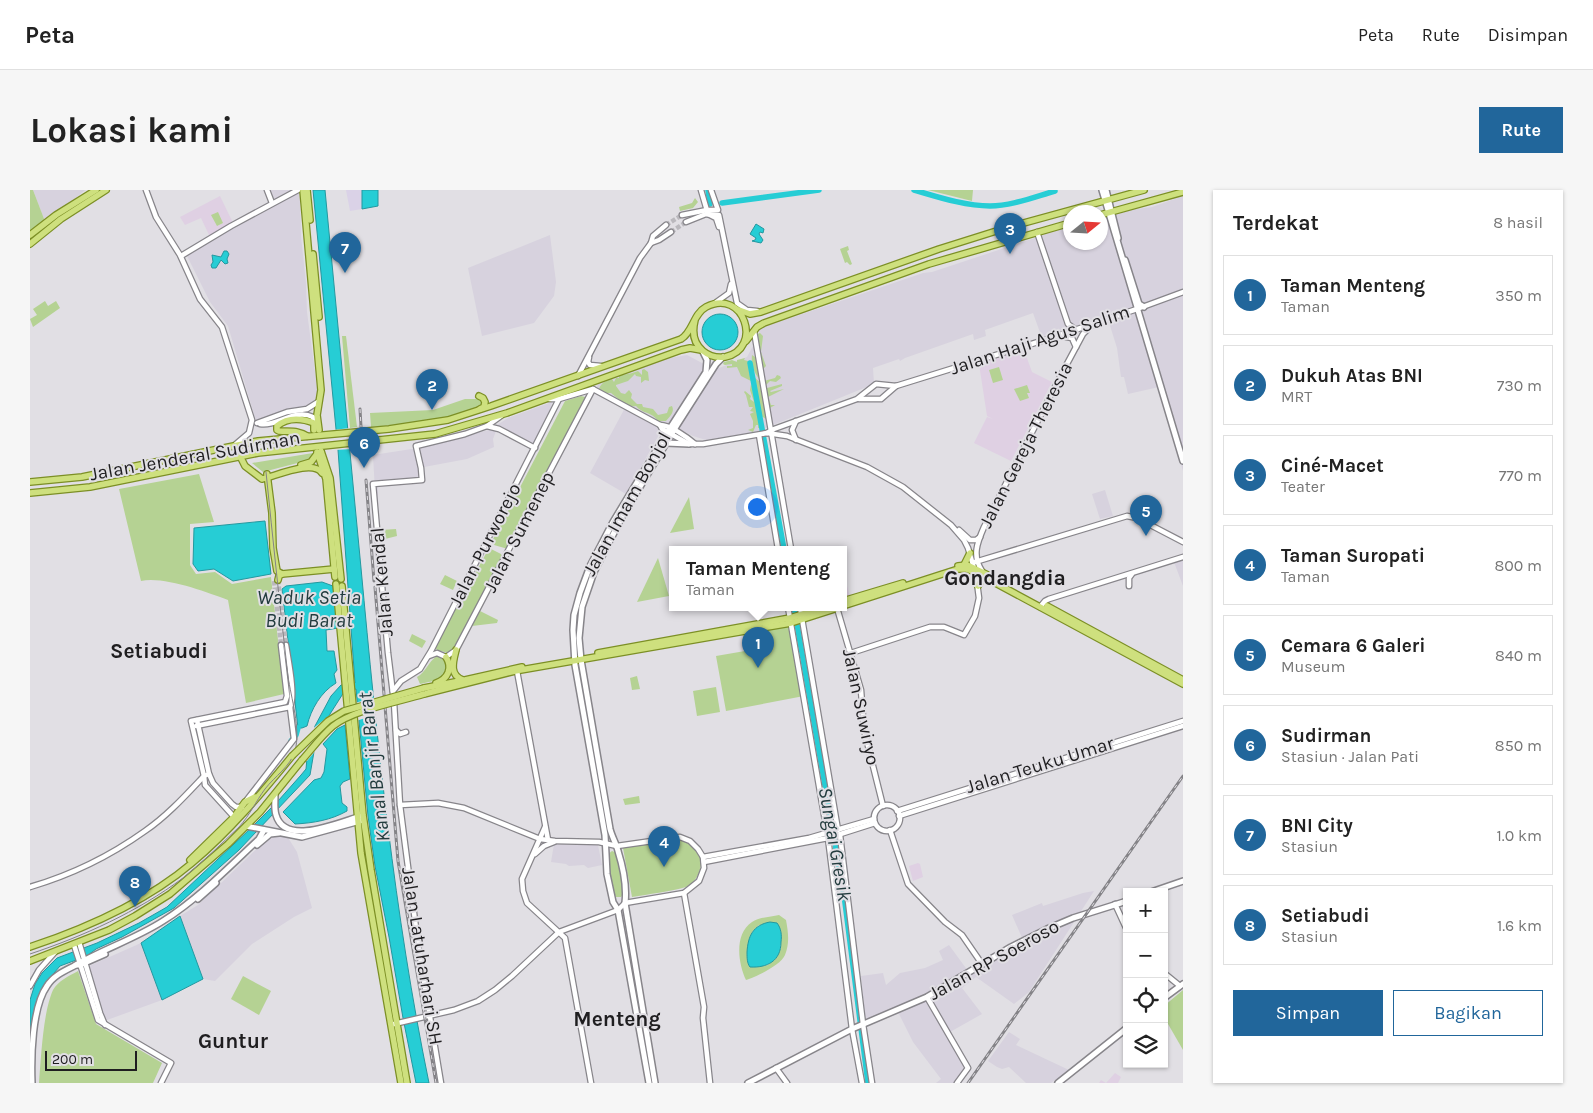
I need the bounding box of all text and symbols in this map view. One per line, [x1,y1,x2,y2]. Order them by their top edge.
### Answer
text: Peta [25,21,75,49]
text: Peta [1358,24,1394,46]
text: Rute [1422,24,1460,46]
text: Disimpan [1488,24,1568,46]
button: Rute [1479,107,1563,153]
text: Lokasi kami [30,110,233,151]
north arrow [1063,205,1108,250]
text: Terdekat [1233,211,1319,235]
pin: 3 [994,213,1026,254]
text: 8 hasil [1493,213,1543,232]
pin: 7 [329,232,361,273]
text: Taman Menteng [1281,275,1425,297]
text: 1 [1247,286,1253,305]
text: 350 m [1495,286,1542,305]
text: Taman [1281,297,1330,316]
street label: Jalan Haji Agus Salim [947,301,1133,379]
street label: Jalan Gereja Theresia [975,359,1077,531]
text: Dukuh Atas BNI [1281,365,1423,387]
pin: 2 [416,369,448,410]
text: 2 [1245,376,1255,395]
text: 730 m [1497,376,1542,395]
text: MRT [1281,387,1312,406]
street label: Jalan Jenderal Sudirman [88,427,302,485]
pin: 6 [348,427,380,468]
street label: Jalan Imam Bonjol [578,428,676,580]
text: Ciné-Macet [1281,455,1384,477]
text: 3 [1245,466,1255,485]
text: 770 m [1499,466,1542,485]
street label: Jalan Sumenep [479,468,559,596]
text: Teater [1281,477,1325,496]
street label: Jalan Purworejo [444,479,526,611]
your location [744,494,770,520]
pin: 5 [1130,495,1162,536]
street label: Jalan Kendal [366,526,398,638]
text: Taman Suropati [1281,545,1425,567]
popup [669,546,847,611]
text: 4 [1245,556,1255,575]
text: 800 m [1494,556,1542,575]
text: Taman Menteng [686,558,830,580]
district label: Gondangdia [944,566,1066,590]
text: Taman [1281,567,1330,586]
text: Taman [686,580,735,599]
water label: Waduk Setia Budi Barat [257,586,361,632]
pin: 1 [742,627,774,668]
text: Cemara 6 Galeri [1281,635,1426,657]
district label: Setiabudi [110,639,208,663]
text: 5 [1245,646,1255,665]
text: 840 m [1495,646,1542,665]
street label: Jalan Suwiryo [838,647,884,767]
text: Museum [1281,657,1346,676]
water label: Kanal Banjir Barat [353,691,395,843]
text: Sudirman [1281,725,1371,747]
street label: Jalan Teuku Umar [963,732,1117,798]
text: 6 [1245,736,1255,755]
text: 850 m [1495,736,1542,755]
text: Stasiun · Jalan Pati [1281,747,1419,766]
water label: Sungai Gresik [814,785,856,904]
text: BNI City [1281,815,1353,837]
pin: 4 [648,826,680,867]
text: 7 [1246,826,1254,845]
text: 1.0 km [1497,826,1542,845]
text: Stasiun [1281,837,1338,856]
street label: Jalan Latuharhari SH [397,865,447,1047]
pin: 8 [119,866,151,907]
map controls [1123,888,1168,1068]
button: + [1123,888,1168,933]
text: Setiabudi [1281,905,1370,927]
street label: Jalan RP Soeroso [925,915,1063,1005]
text: 8 [1245,916,1255,935]
text: 1.6 km [1497,916,1542,935]
text: Stasiun [1281,927,1338,946]
button: − [1123,933,1168,978]
button: locate [1123,978,1168,1023]
button: Simpan [1233,990,1383,1036]
button: Bagikan [1393,990,1543,1036]
district label: Menteng [573,1007,661,1031]
button: layers [1123,1023,1168,1068]
district label: Guntur [198,1029,269,1053]
scale bar [45,1048,138,1071]
text: 200 m [52,1051,93,1068]

